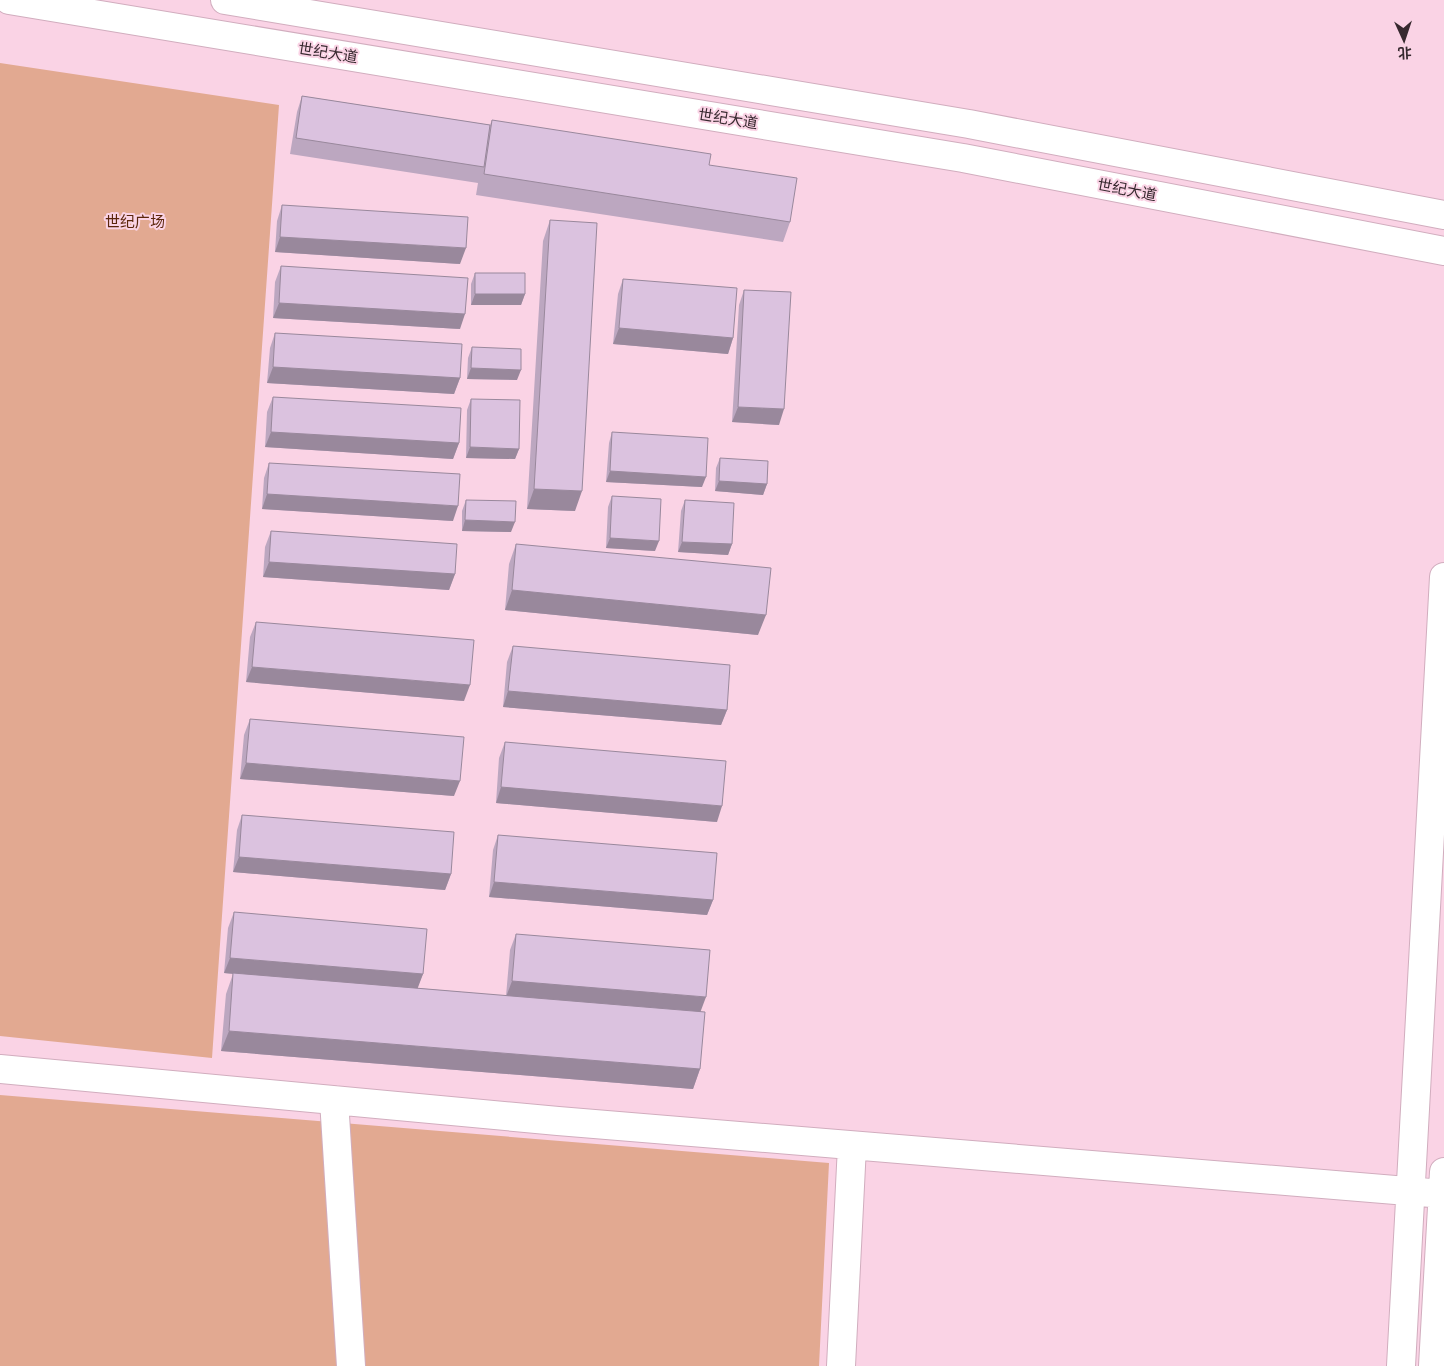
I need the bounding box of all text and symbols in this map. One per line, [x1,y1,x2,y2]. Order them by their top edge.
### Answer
north arrow [1379,15,1429,65]
street label: 世纪大道 [297,39,359,67]
text: 北 [1397,44,1412,62]
street label: 世纪大道 [697,105,759,133]
street label: 世纪大道 [1096,175,1158,205]
park label: 世纪广场 [105,213,165,231]

